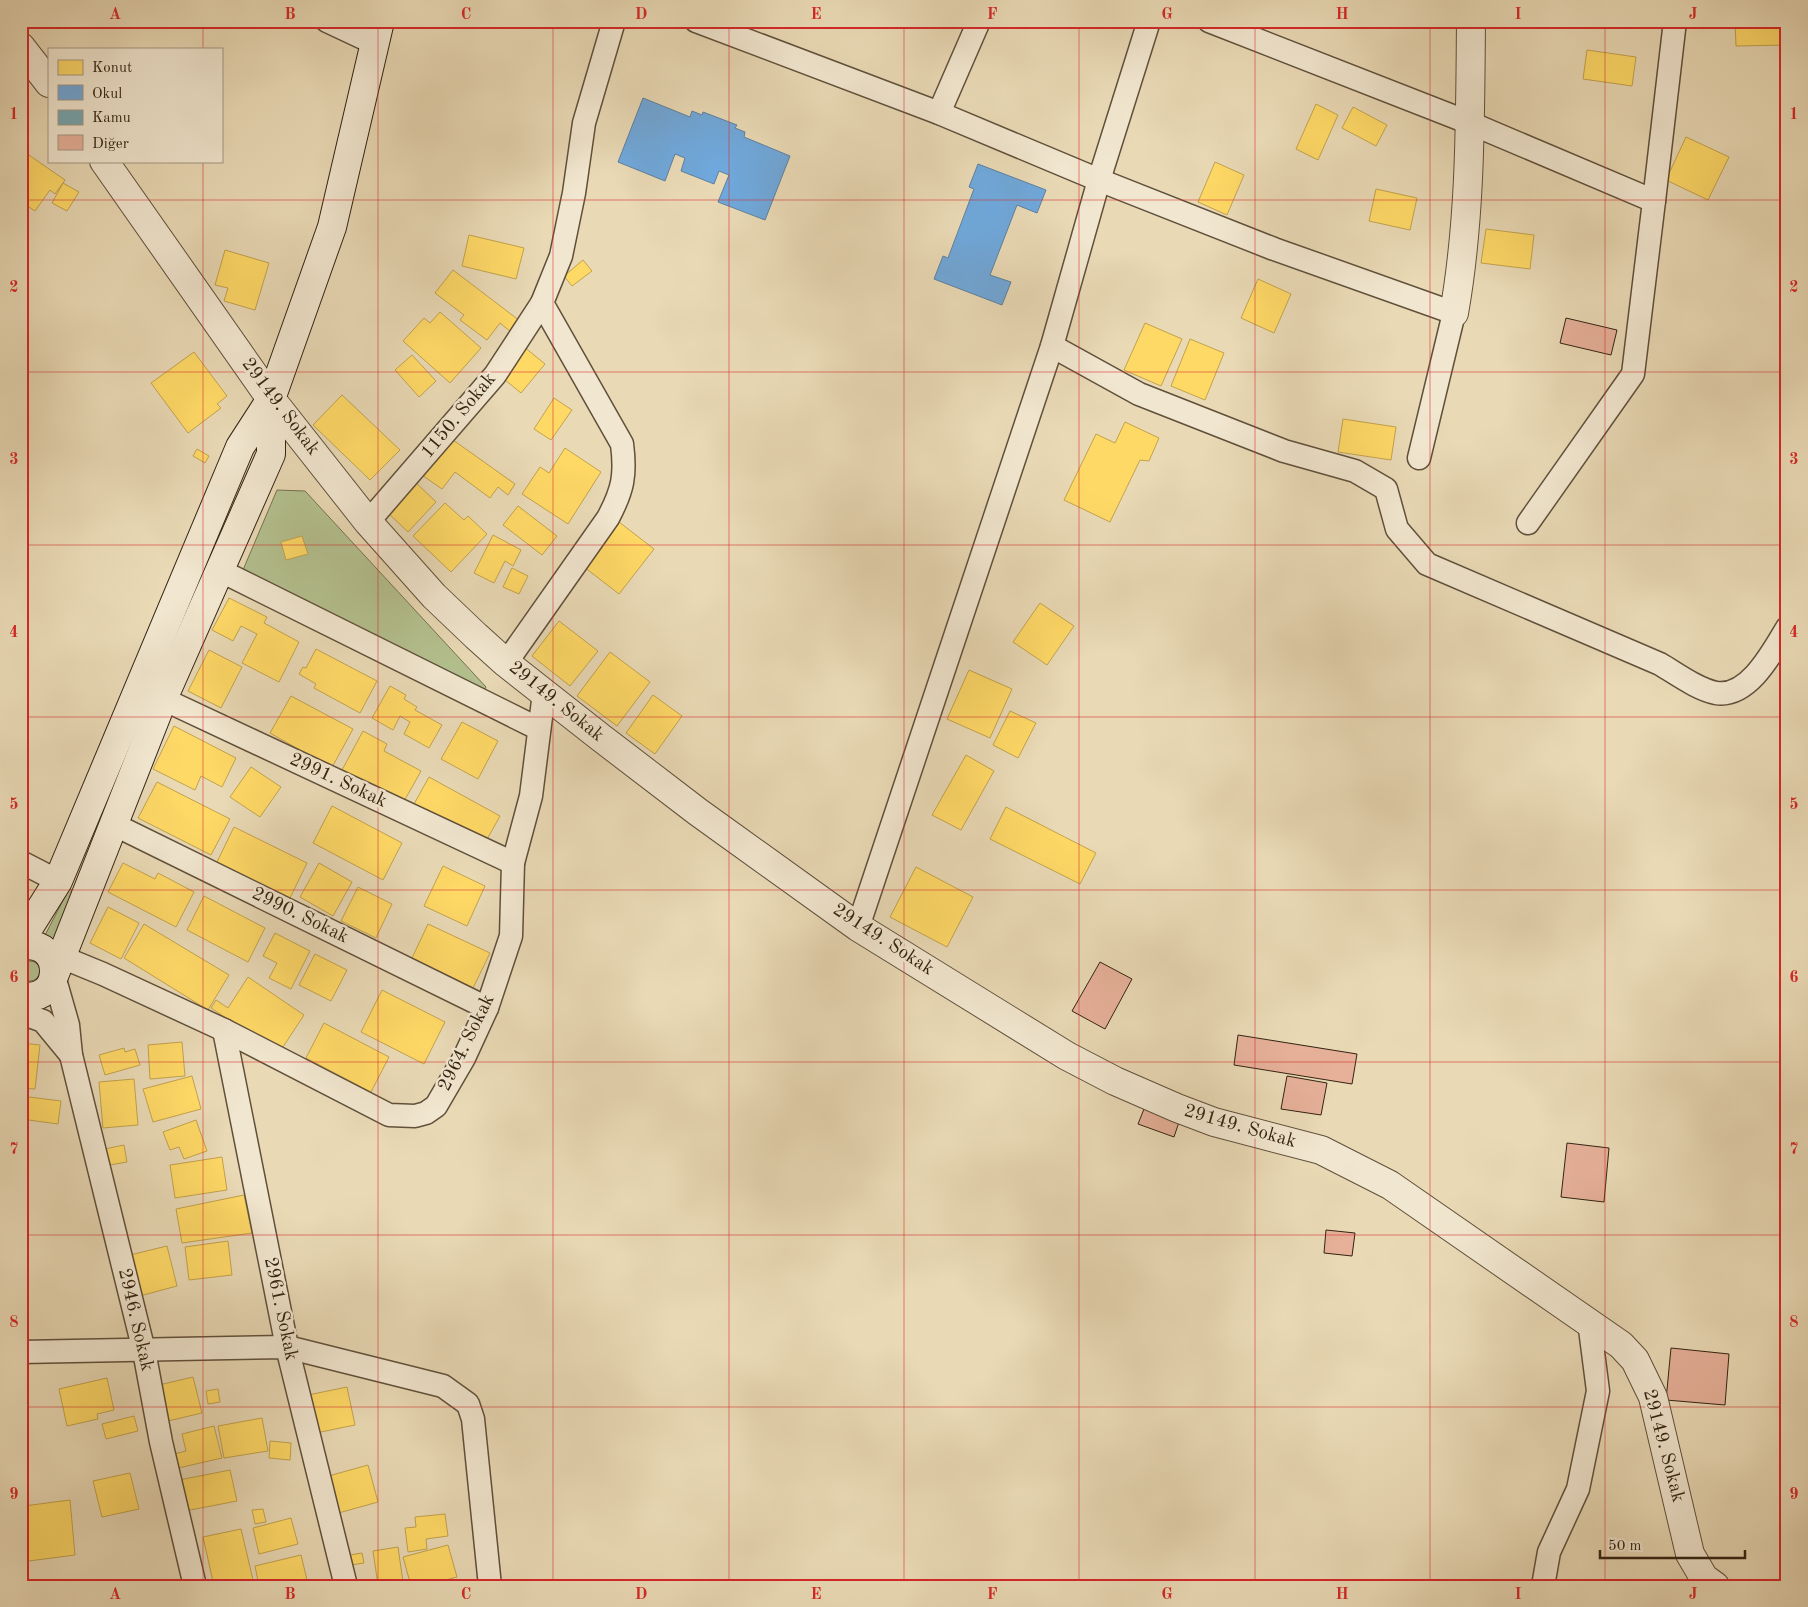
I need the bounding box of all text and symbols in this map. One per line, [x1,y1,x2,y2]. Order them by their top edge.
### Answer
text: A [109,7,121,23]
text: B [284,7,296,23]
text: C [461,7,471,23]
text: D [635,7,647,23]
text: E [810,7,822,23]
text: F [987,7,998,23]
text: G [1161,7,1173,23]
text: H [1335,7,1349,23]
text: I [1514,7,1522,23]
text: J [1689,7,1698,23]
legend [48,48,222,162]
text: Konut [92,61,132,76]
text: Okul [92,87,122,102]
text: 1 [9,107,19,123]
text: 1 [1789,107,1799,123]
text: Kamu [92,111,131,126]
text: Diğer [92,137,129,152]
text: 2 [9,280,19,296]
text: 2 [1789,280,1799,296]
street label: 29149. Sokak [237,355,323,459]
street label: 1150. Sokak [418,370,500,462]
text: 3 [9,452,19,468]
text: 3 [1789,452,1799,468]
text: 4 [9,625,19,641]
text: 4 [1789,625,1799,641]
street label: 29149. Sokak [505,658,607,746]
street label: 2991. Sokak [286,750,390,812]
text: 5 [9,797,19,813]
text: 5 [1789,797,1799,813]
street label: 2990. Sokak [249,884,351,948]
street label: 29149. Sokak [829,900,937,980]
text: 6 [9,970,19,986]
text: 6 [1789,970,1799,986]
street label: 2964. Sokak [435,992,499,1094]
street label: 29149. Sokak [1182,1102,1299,1152]
text: 7 [9,1142,19,1158]
text: 7 [1789,1142,1799,1158]
street label: 2961. Sokak [260,1256,300,1362]
street label: 2946. Sokak [114,1267,156,1373]
text: 8 [9,1315,19,1331]
text: 8 [1789,1315,1799,1331]
street label: 29149. Sokak [1639,1387,1687,1505]
text: 9 [9,1487,19,1503]
text: 9 [1789,1487,1799,1503]
scale bar [1600,1527,1746,1559]
text: 50 m [1608,1539,1642,1554]
text: A [109,1587,121,1603]
text: B [284,1587,296,1603]
text: C [461,1587,471,1603]
text: D [635,1587,647,1603]
text: E [810,1587,822,1603]
text: F [987,1587,998,1603]
text: G [1161,1587,1173,1603]
text: H [1335,1587,1349,1603]
text: I [1514,1587,1522,1603]
text: J [1689,1587,1698,1603]

